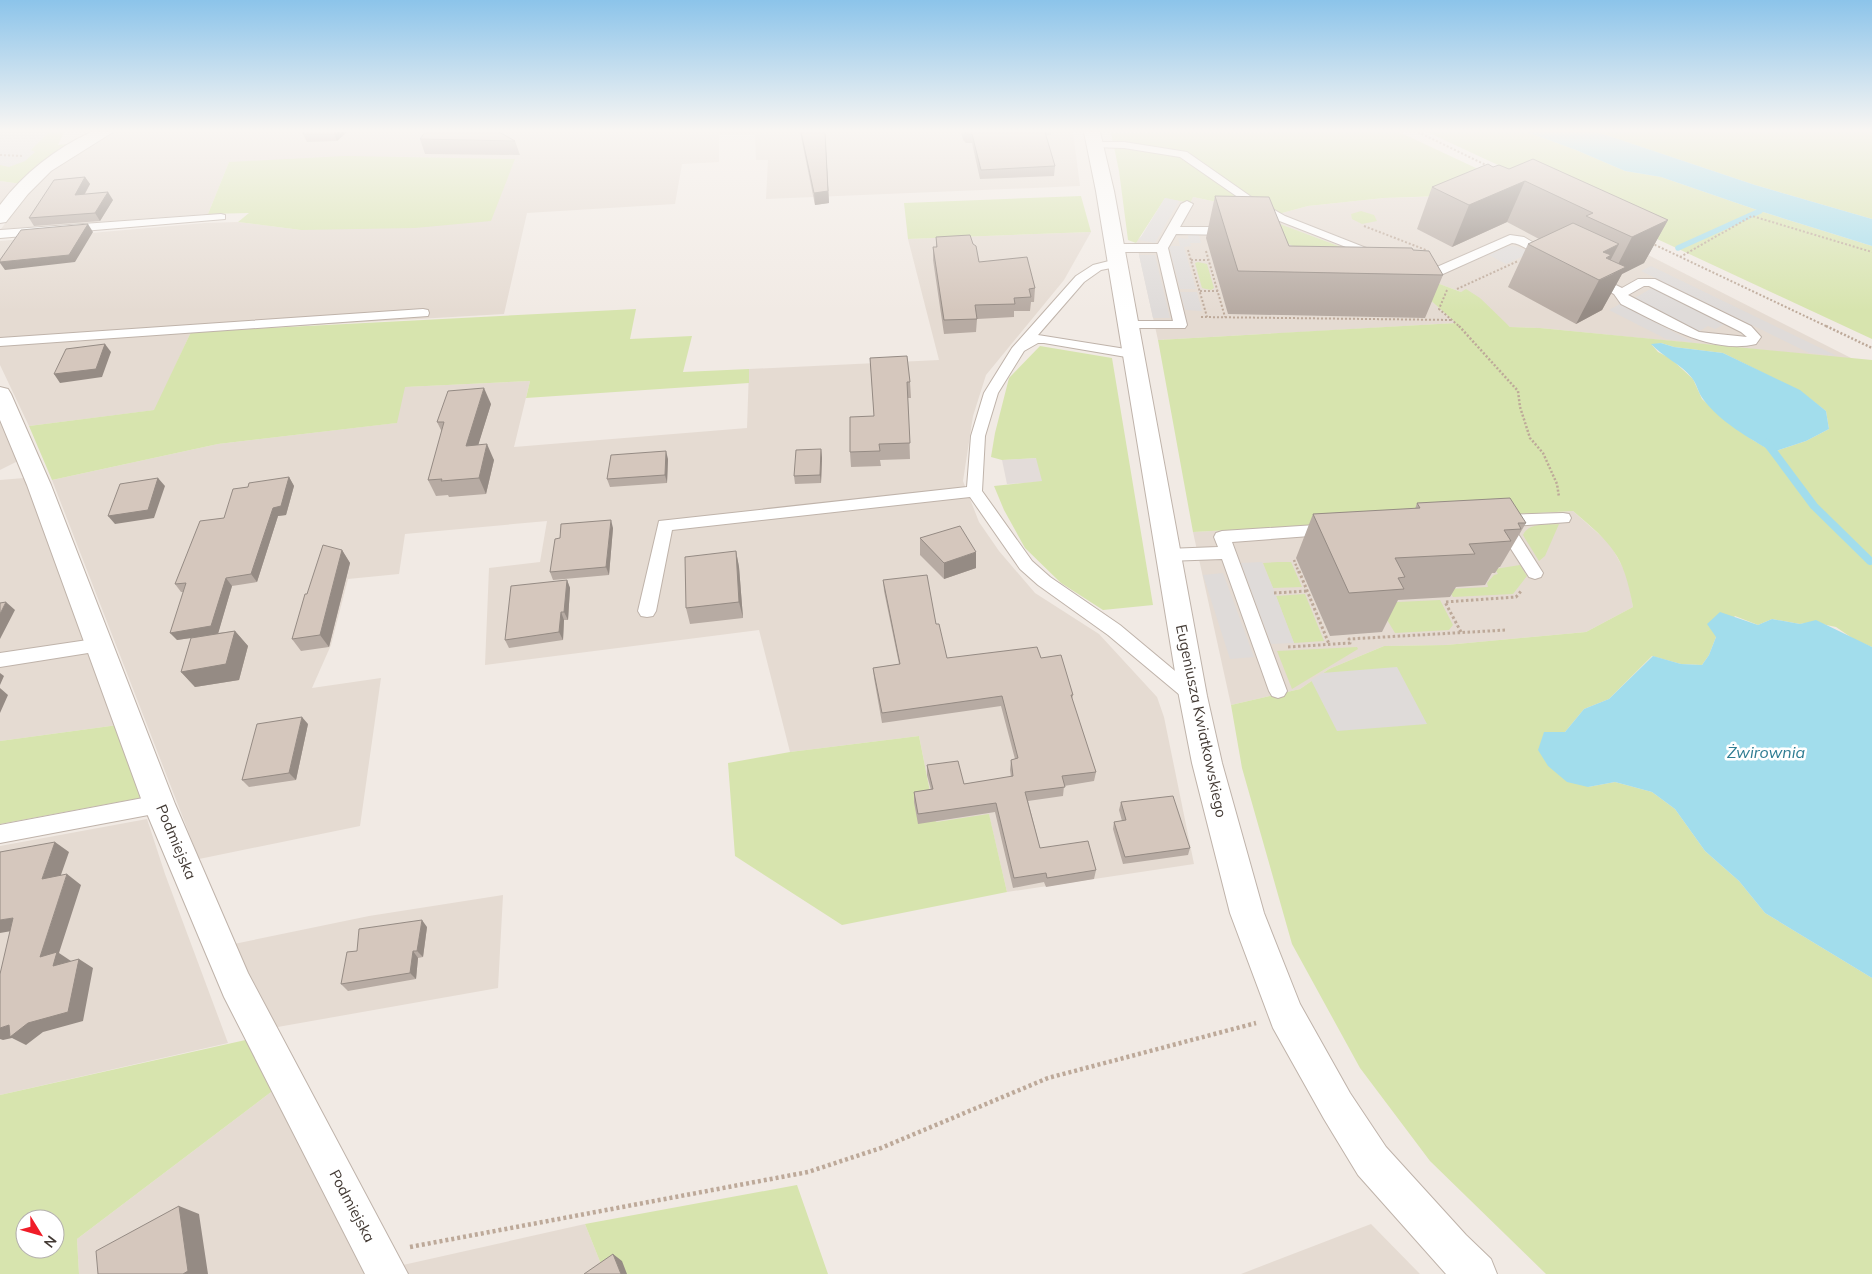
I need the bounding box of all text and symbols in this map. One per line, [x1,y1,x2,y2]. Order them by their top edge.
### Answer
street label: Eugeniusza Kwiatkowskiego [1172,623,1231,819]
water label: Żwirownia [1727,742,1806,762]
street label: Podmiejska [152,801,201,882]
street label: Podmiejska [325,1166,380,1245]
north arrow [15,1209,65,1259]
text: N [40,1232,61,1251]

